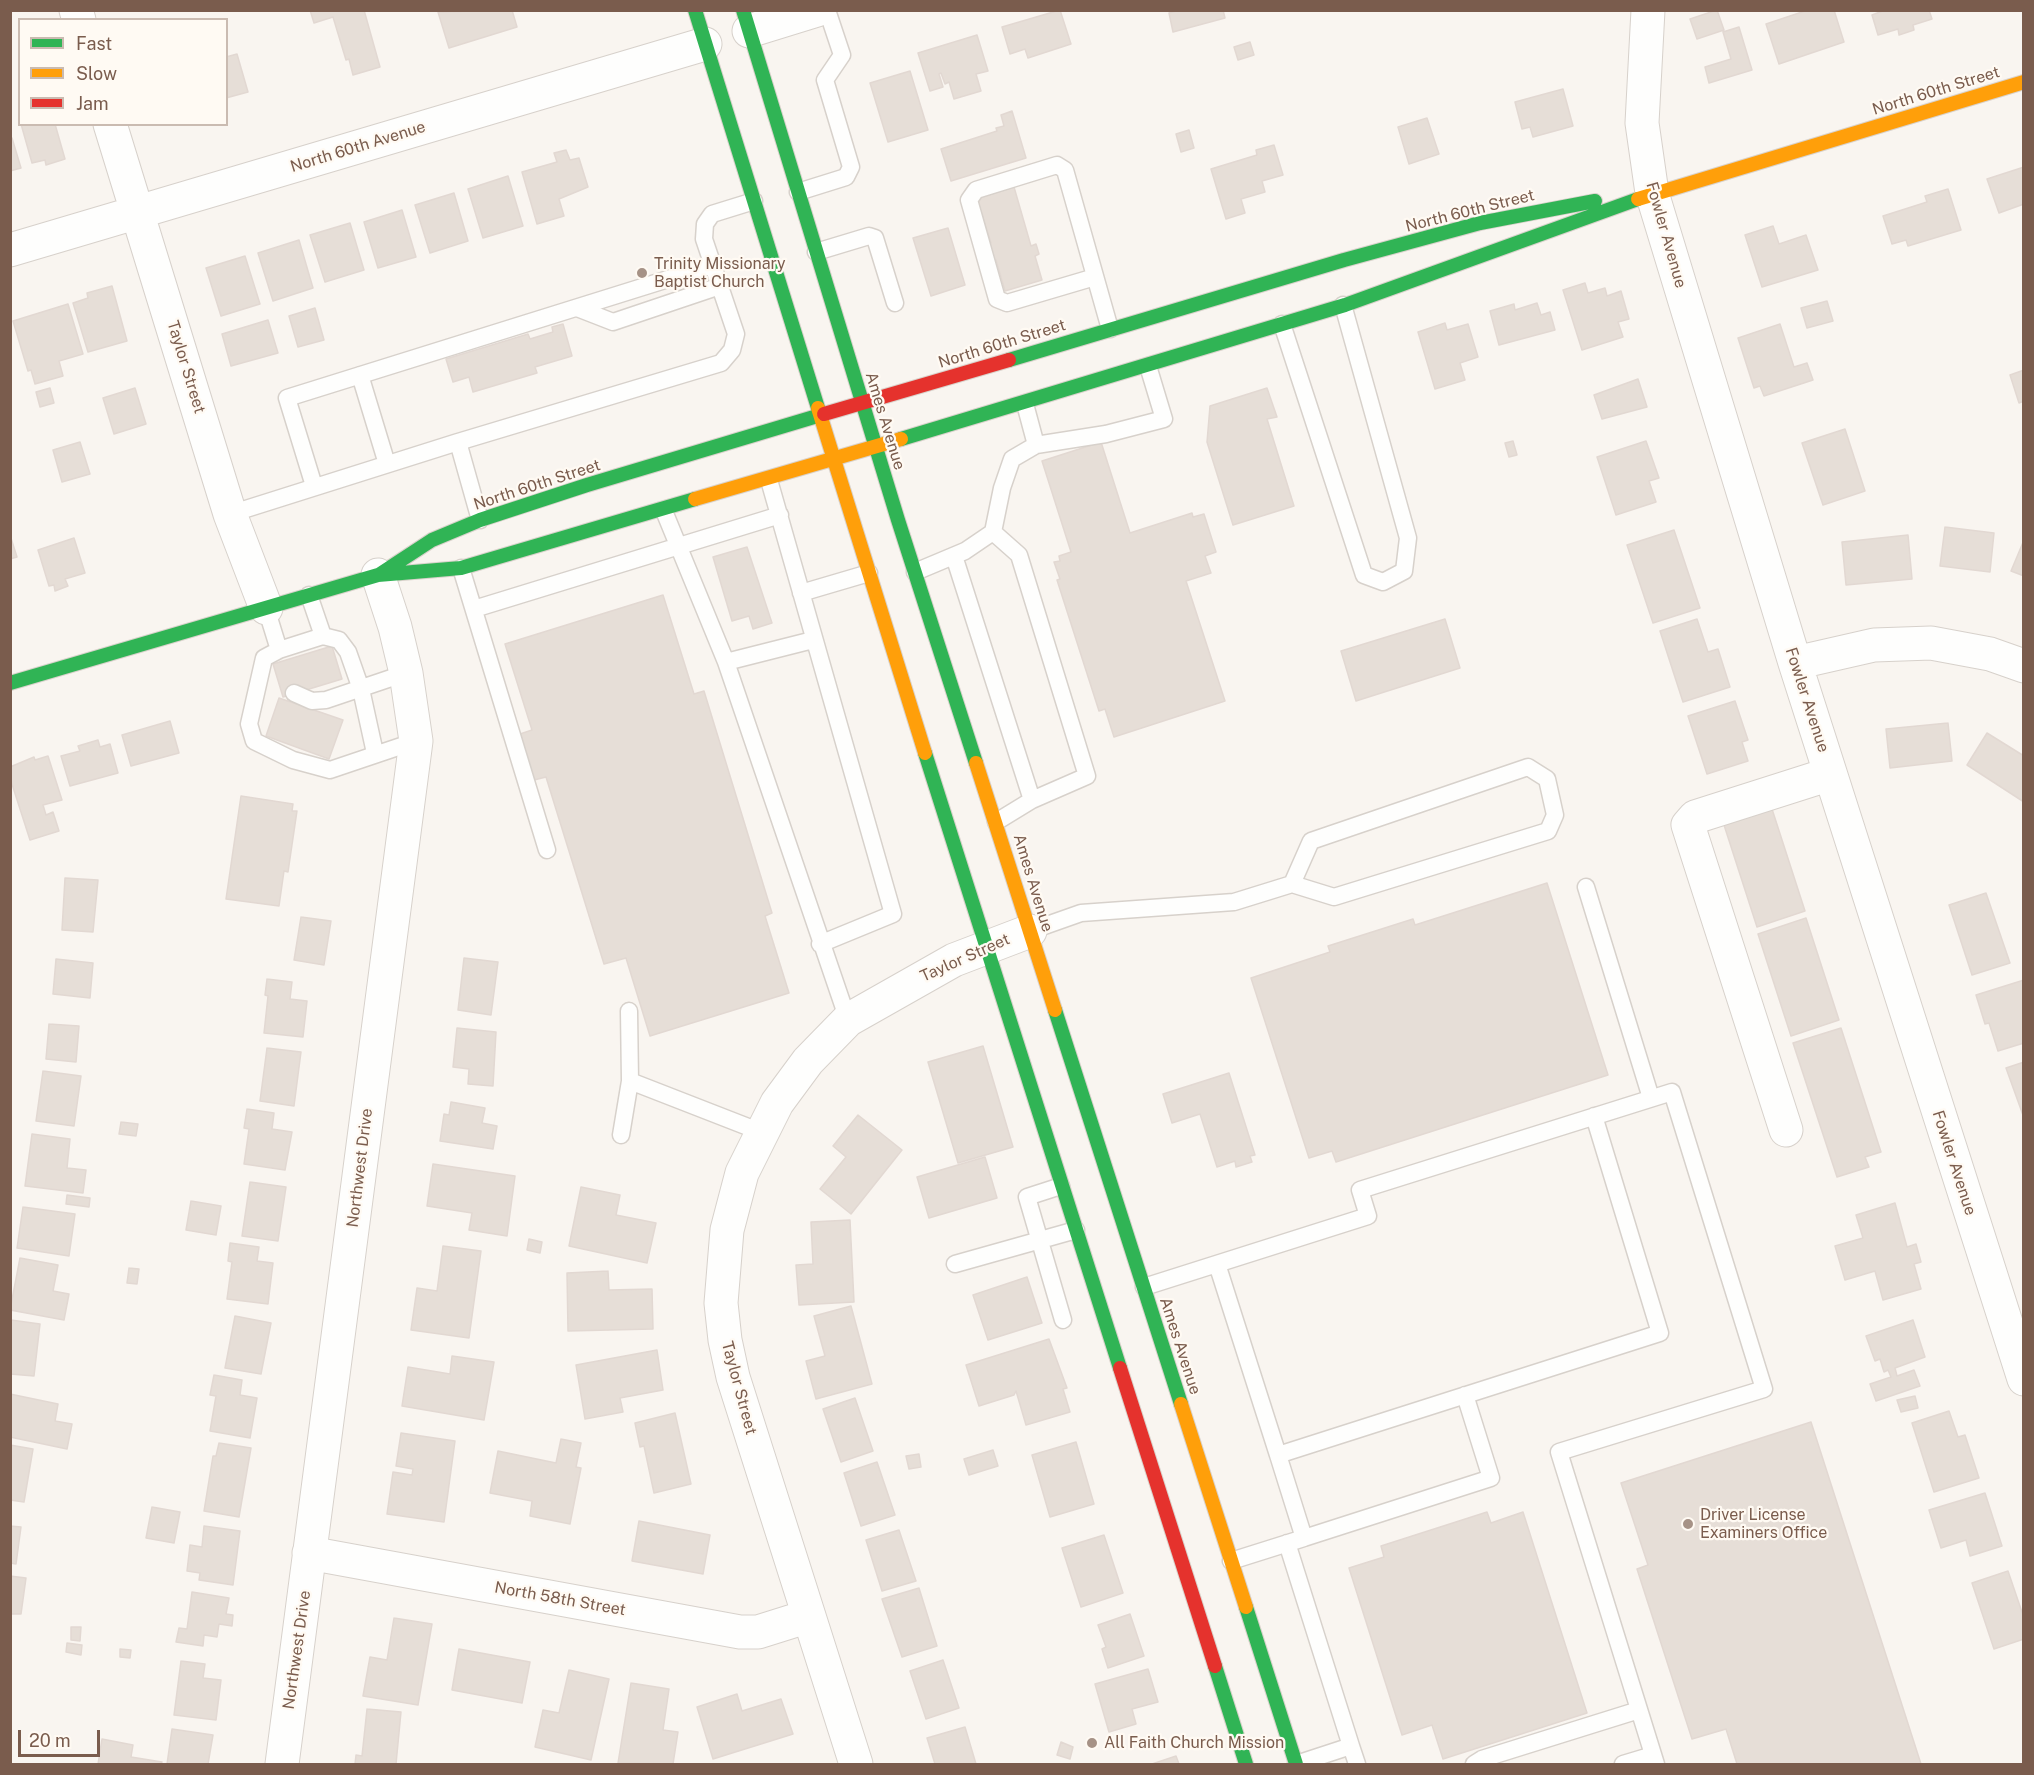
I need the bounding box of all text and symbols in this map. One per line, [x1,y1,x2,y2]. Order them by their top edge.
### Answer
legend [18,18,228,126]
text: Fast [76,33,112,54]
text: Slow [76,63,117,84]
street label: North 60th Street [1870,63,2002,119]
text: Jam [76,93,109,114]
street label: North 60th Avenue [288,117,428,177]
street label: Fowler Avenue [1642,180,1690,290]
street label: North 60th Street [1404,186,1536,236]
place label: Trinity Missionary Baptist Church [654,254,786,292]
marker: Trinity Missionary Baptist Church [635,266,649,280]
street label: North 60th Street [936,316,1068,372]
street label: Taylor Street [163,318,209,416]
street label: Ames Avenue [861,370,909,472]
street label: North 60th Street [471,455,603,515]
street label: Fowler Avenue [1781,645,1833,755]
street label: Ames Avenue [1009,832,1057,934]
street label: Taylor Street [917,930,1013,986]
street label: Northwest Drive [343,1107,377,1229]
street label: Fowler Avenue [1928,1108,1980,1218]
street label: Ames Avenue [1155,1295,1205,1397]
street label: Taylor Street [717,1339,761,1437]
place label: Driver License Examiners Office [1700,1505,1827,1543]
marker: Driver License Examiners Office [1681,1517,1695,1531]
street label: North 58th Street [493,1578,627,1620]
street label: Northwest Drive [279,1589,315,1711]
scale bar [21,1718,104,1756]
text: 20 m [29,1730,71,1751]
place label: All Faith Church Mission [1104,1733,1284,1753]
marker: All Faith Church Mission [1085,1736,1099,1750]

